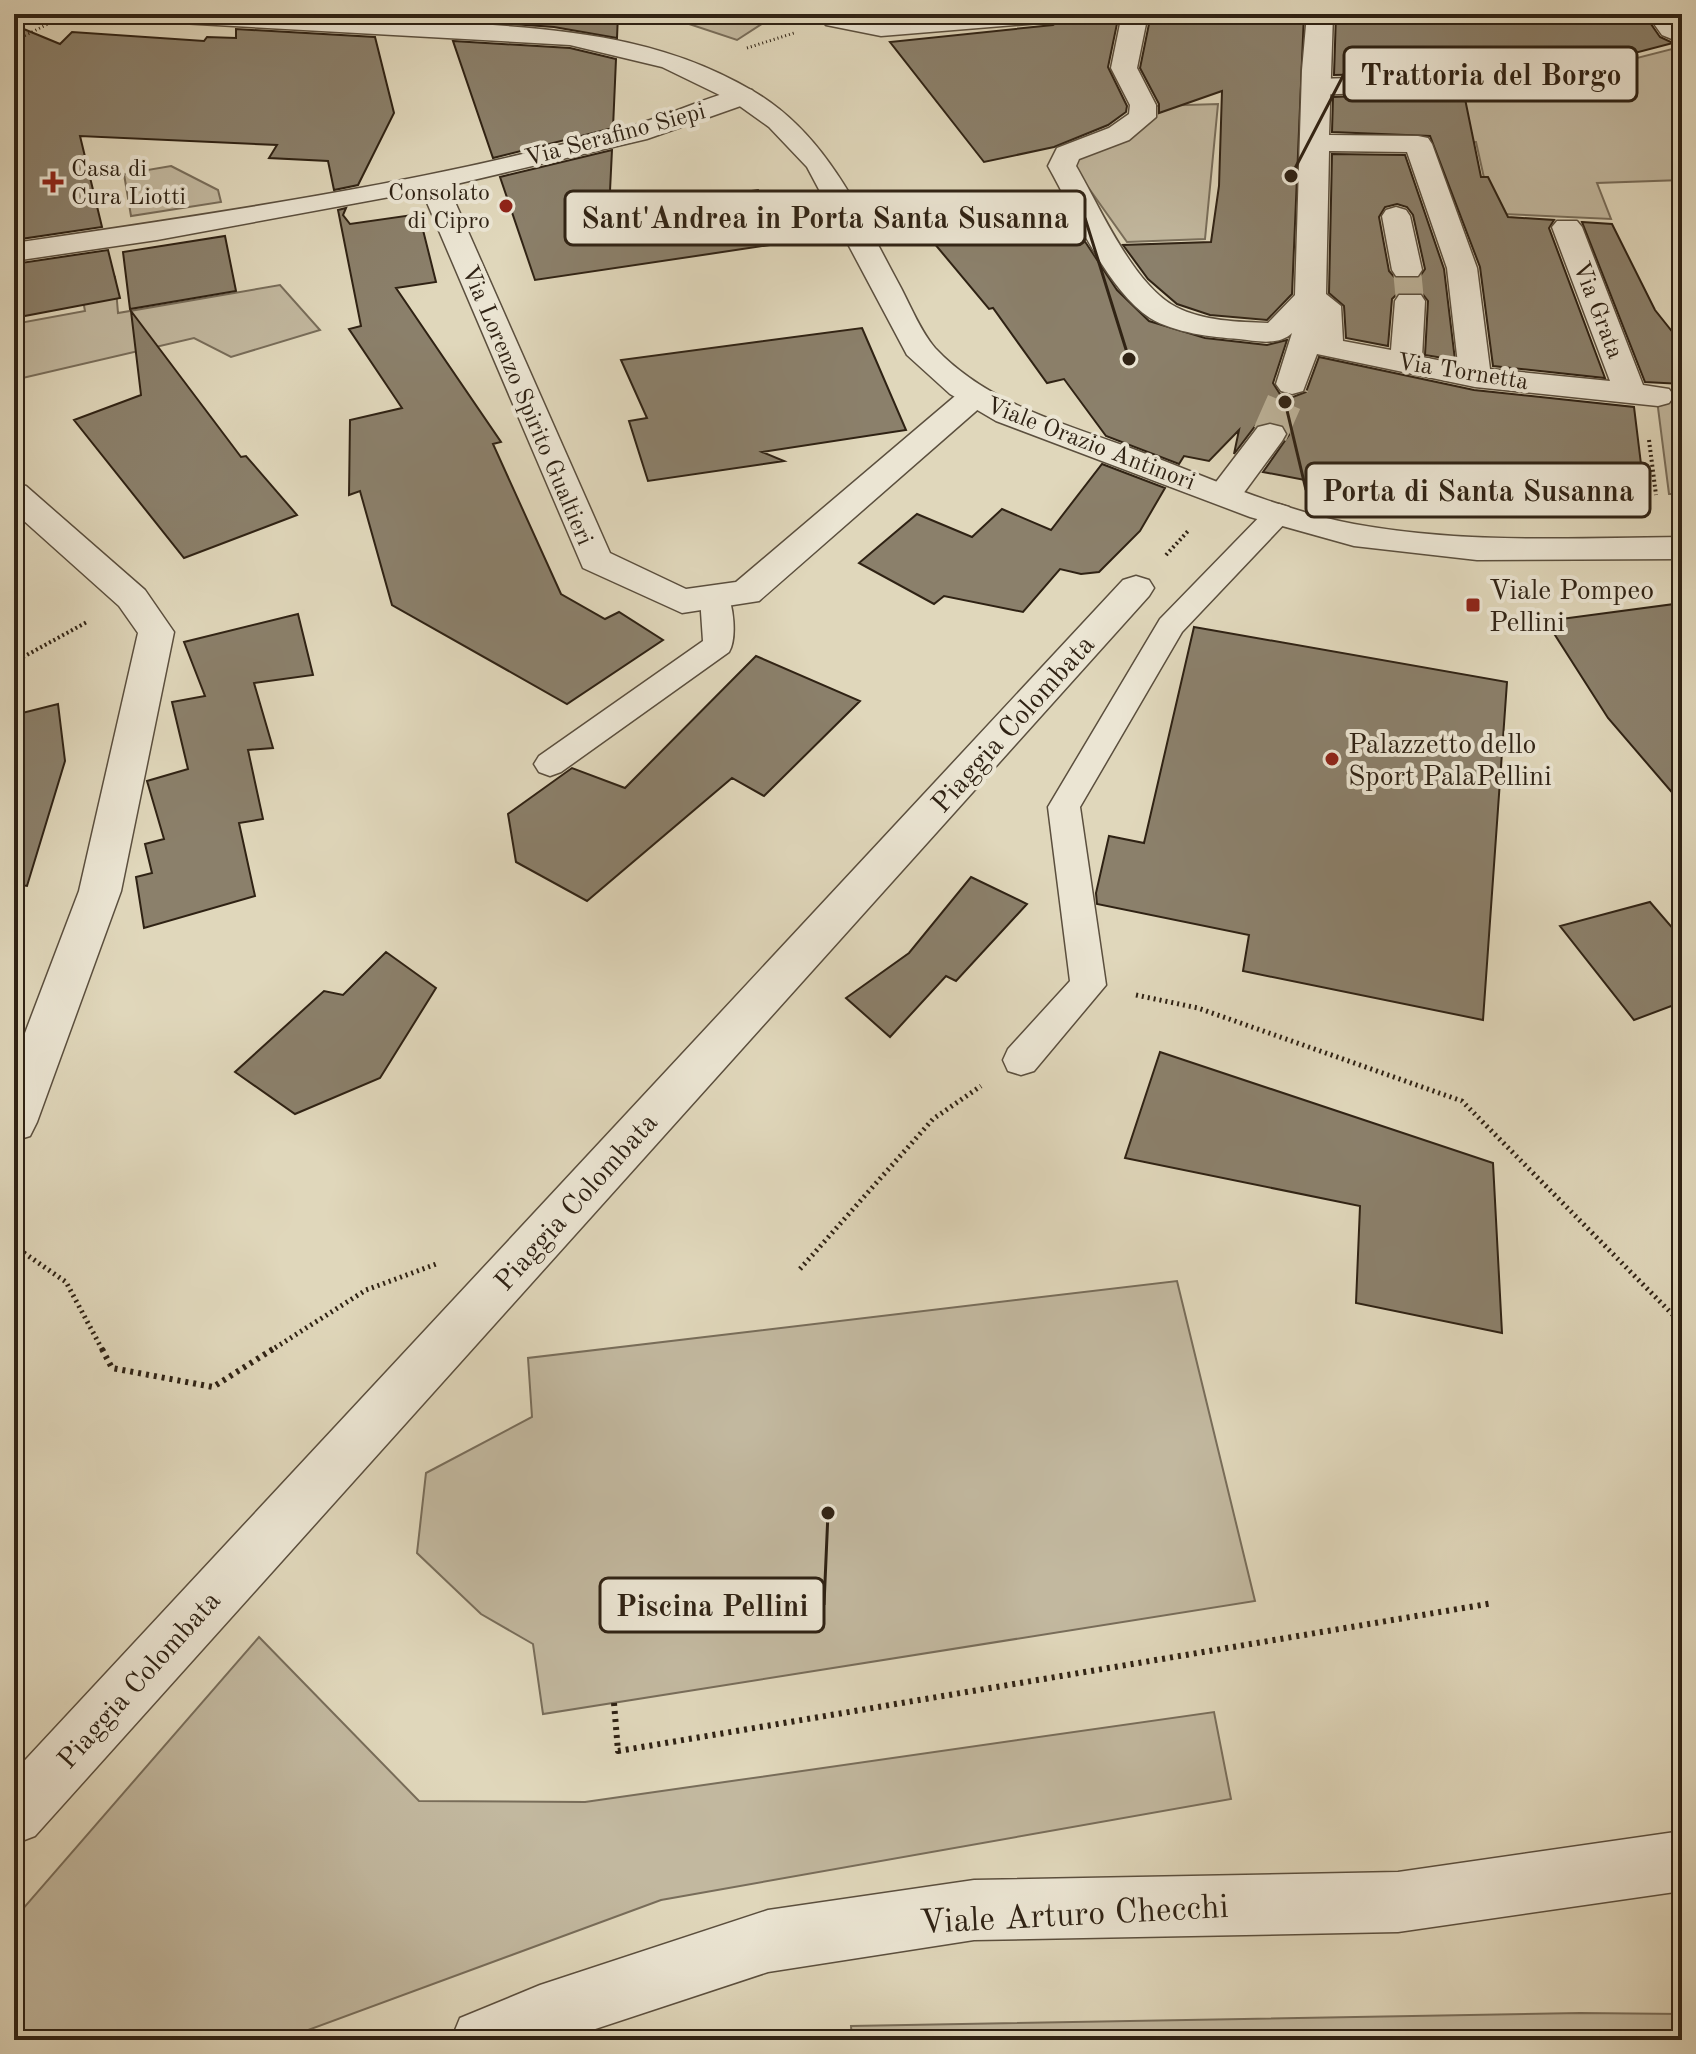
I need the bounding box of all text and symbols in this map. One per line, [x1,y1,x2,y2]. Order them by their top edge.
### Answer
callout: Trattoria del Borgo [1344,47,1637,101]
text: Trattoria del Borgo [1360,62,1622,92]
street label: Via Serafino Siepi [523,100,708,172]
place label: Casa di Cura Liotti [71,158,186,210]
marker: Casa di Cura Liotti [42,171,64,193]
place label: Consolato di Cipro [388,182,490,234]
callout: Sant'Andrea in Porta Santa Susanna [565,191,1085,245]
marker: Consolato di Cipro [497,197,515,215]
text: Sant'Andrea in Porta Santa Susanna [581,205,1069,235]
street label: Via Grata [1568,259,1627,363]
street label: Via Lorenzo Spirito Gualtieri [456,262,596,549]
street label: Via Tornetta [1395,351,1530,395]
street label: Viale Orazio Antinori [983,394,1198,496]
callout: Porta di Santa Susanna [1306,463,1650,517]
text: Porta di Santa Susanna [1322,478,1634,508]
place label: Viale Pompeo Pellini [1489,578,1654,638]
marker: Viale Pompeo Pellini [1464,596,1482,614]
street label: Piaggia Colombata [928,631,1101,819]
place label: Palazzetto dello Sport PalaPellini [1348,732,1552,792]
marker: Palazzetto dello Sport PalaPellini [1323,750,1341,768]
street label: Piaggia Colombata [491,1109,664,1297]
callout: Piscina Pellini [600,1578,824,1632]
street label: Piaggia Colombata [54,1587,227,1775]
text: Piscina Pellini [616,1593,808,1623]
street label: Viale Arturo Checchi [919,1891,1230,1941]

